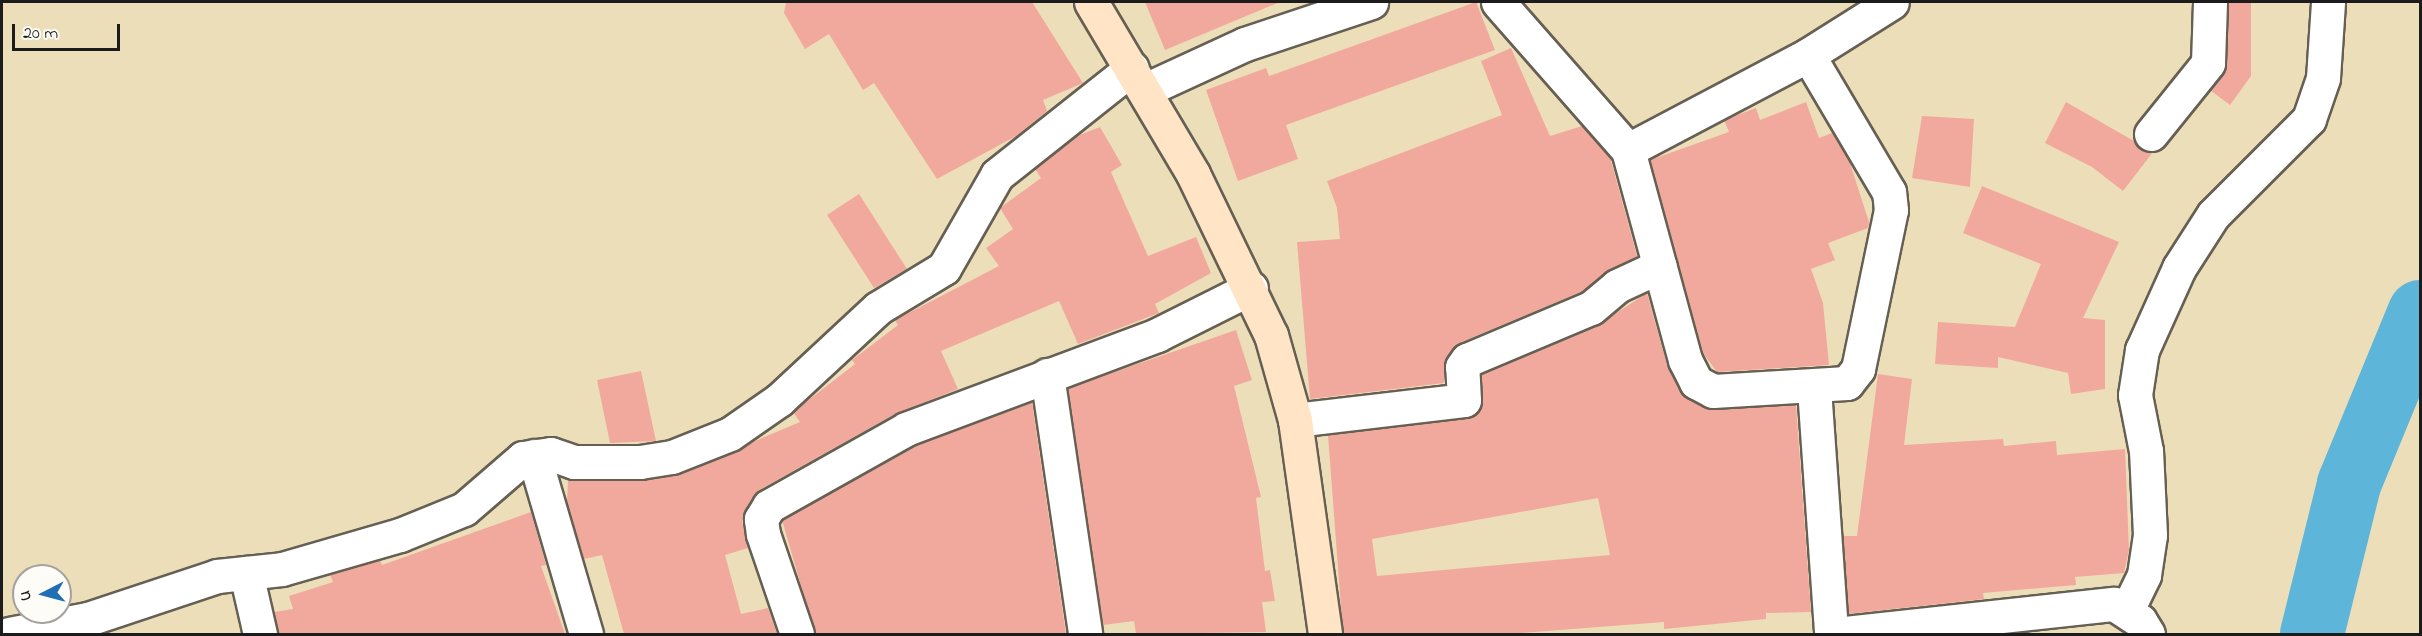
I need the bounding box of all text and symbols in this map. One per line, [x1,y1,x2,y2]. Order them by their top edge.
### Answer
scale bar [15,12,123,50]
text: 20 m [23,21,58,47]
north arrow [12,564,72,624]
text: U [14,589,39,602]

